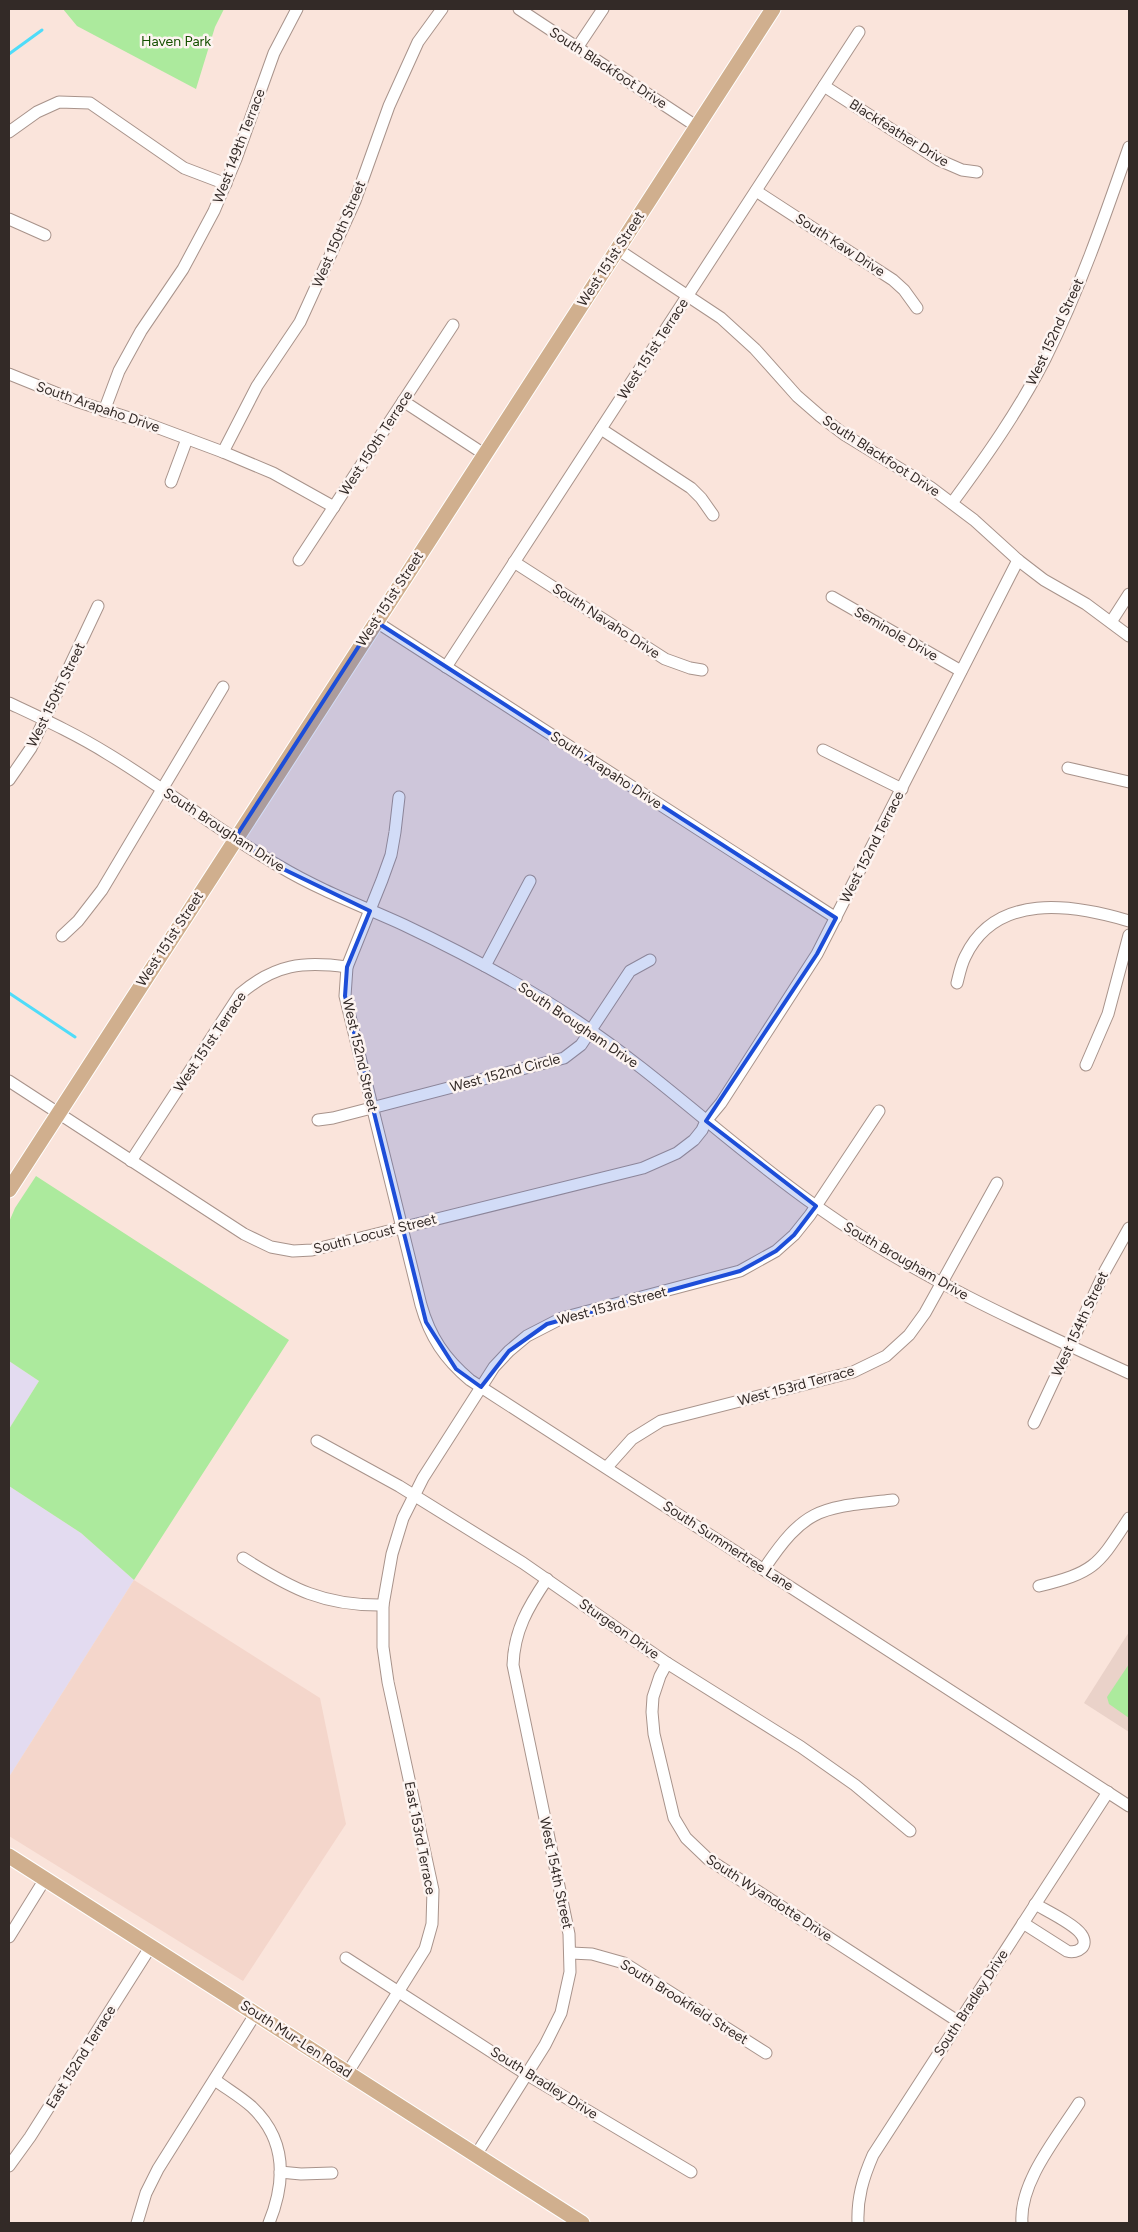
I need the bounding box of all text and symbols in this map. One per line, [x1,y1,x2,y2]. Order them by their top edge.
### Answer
street label: South Blackfoot Drive [546,24,670,113]
park label: Haven Park [141,33,211,50]
street label: West 149th Terrace [209,86,269,206]
street label: Blackfeather Drive [846,95,952,171]
street label: West 150th Street [309,178,369,290]
street label: West 151st Street [574,208,648,310]
street label: South Kaw Drive [792,210,888,280]
street label: West 152nd Street [1023,276,1087,388]
street label: West 151st Terrace [614,295,692,403]
street label: South Arapaho Drive [34,378,162,436]
street label: West 150th Terrace [336,387,416,499]
street label: South Blackfoot Drive [819,412,943,501]
street label: West 151st Street [353,548,427,650]
street label: South Navaho Drive [549,580,663,662]
street label: Seminole Drive [851,603,941,665]
street label: West 150th Street [23,640,89,750]
street label: South Arapaho Drive [547,728,665,813]
street label: South Brougham Drive [160,784,288,876]
street label: West 152nd Terrace [836,788,908,906]
street label: West 151st Street [133,888,207,990]
street label: South Brougham Drive [515,978,642,1072]
street label: West 151st Terrace [170,988,250,1095]
street label: West 152nd Street [339,997,381,1113]
street label: West 152nd Circle [448,1050,562,1096]
street label: South Locust Street [312,1210,438,1258]
street label: South Brougham Drive [841,1218,972,1304]
street label: West 154th Street [1048,1269,1112,1379]
street label: West 153rd Street [555,1283,669,1329]
street label: West 153rd Terrace [736,1362,856,1410]
street label: South Summertree Lane [659,1497,797,1595]
street label: Sturgeon Drive [576,1595,663,1663]
street label: East 153rd Terrace [401,1780,439,1896]
street label: West 154th Street [536,1815,576,1931]
street label: South Wyandotte Drive [703,1851,836,1945]
street label: South Bradley Drive [930,1946,1012,2059]
street label: South Brookfield Street [617,1956,751,2048]
street label: South Mur-Len Road [237,1997,355,2081]
street label: East 152nd Terrace [42,2002,120,2112]
street label: South Bradley Drive [487,2043,601,2123]

